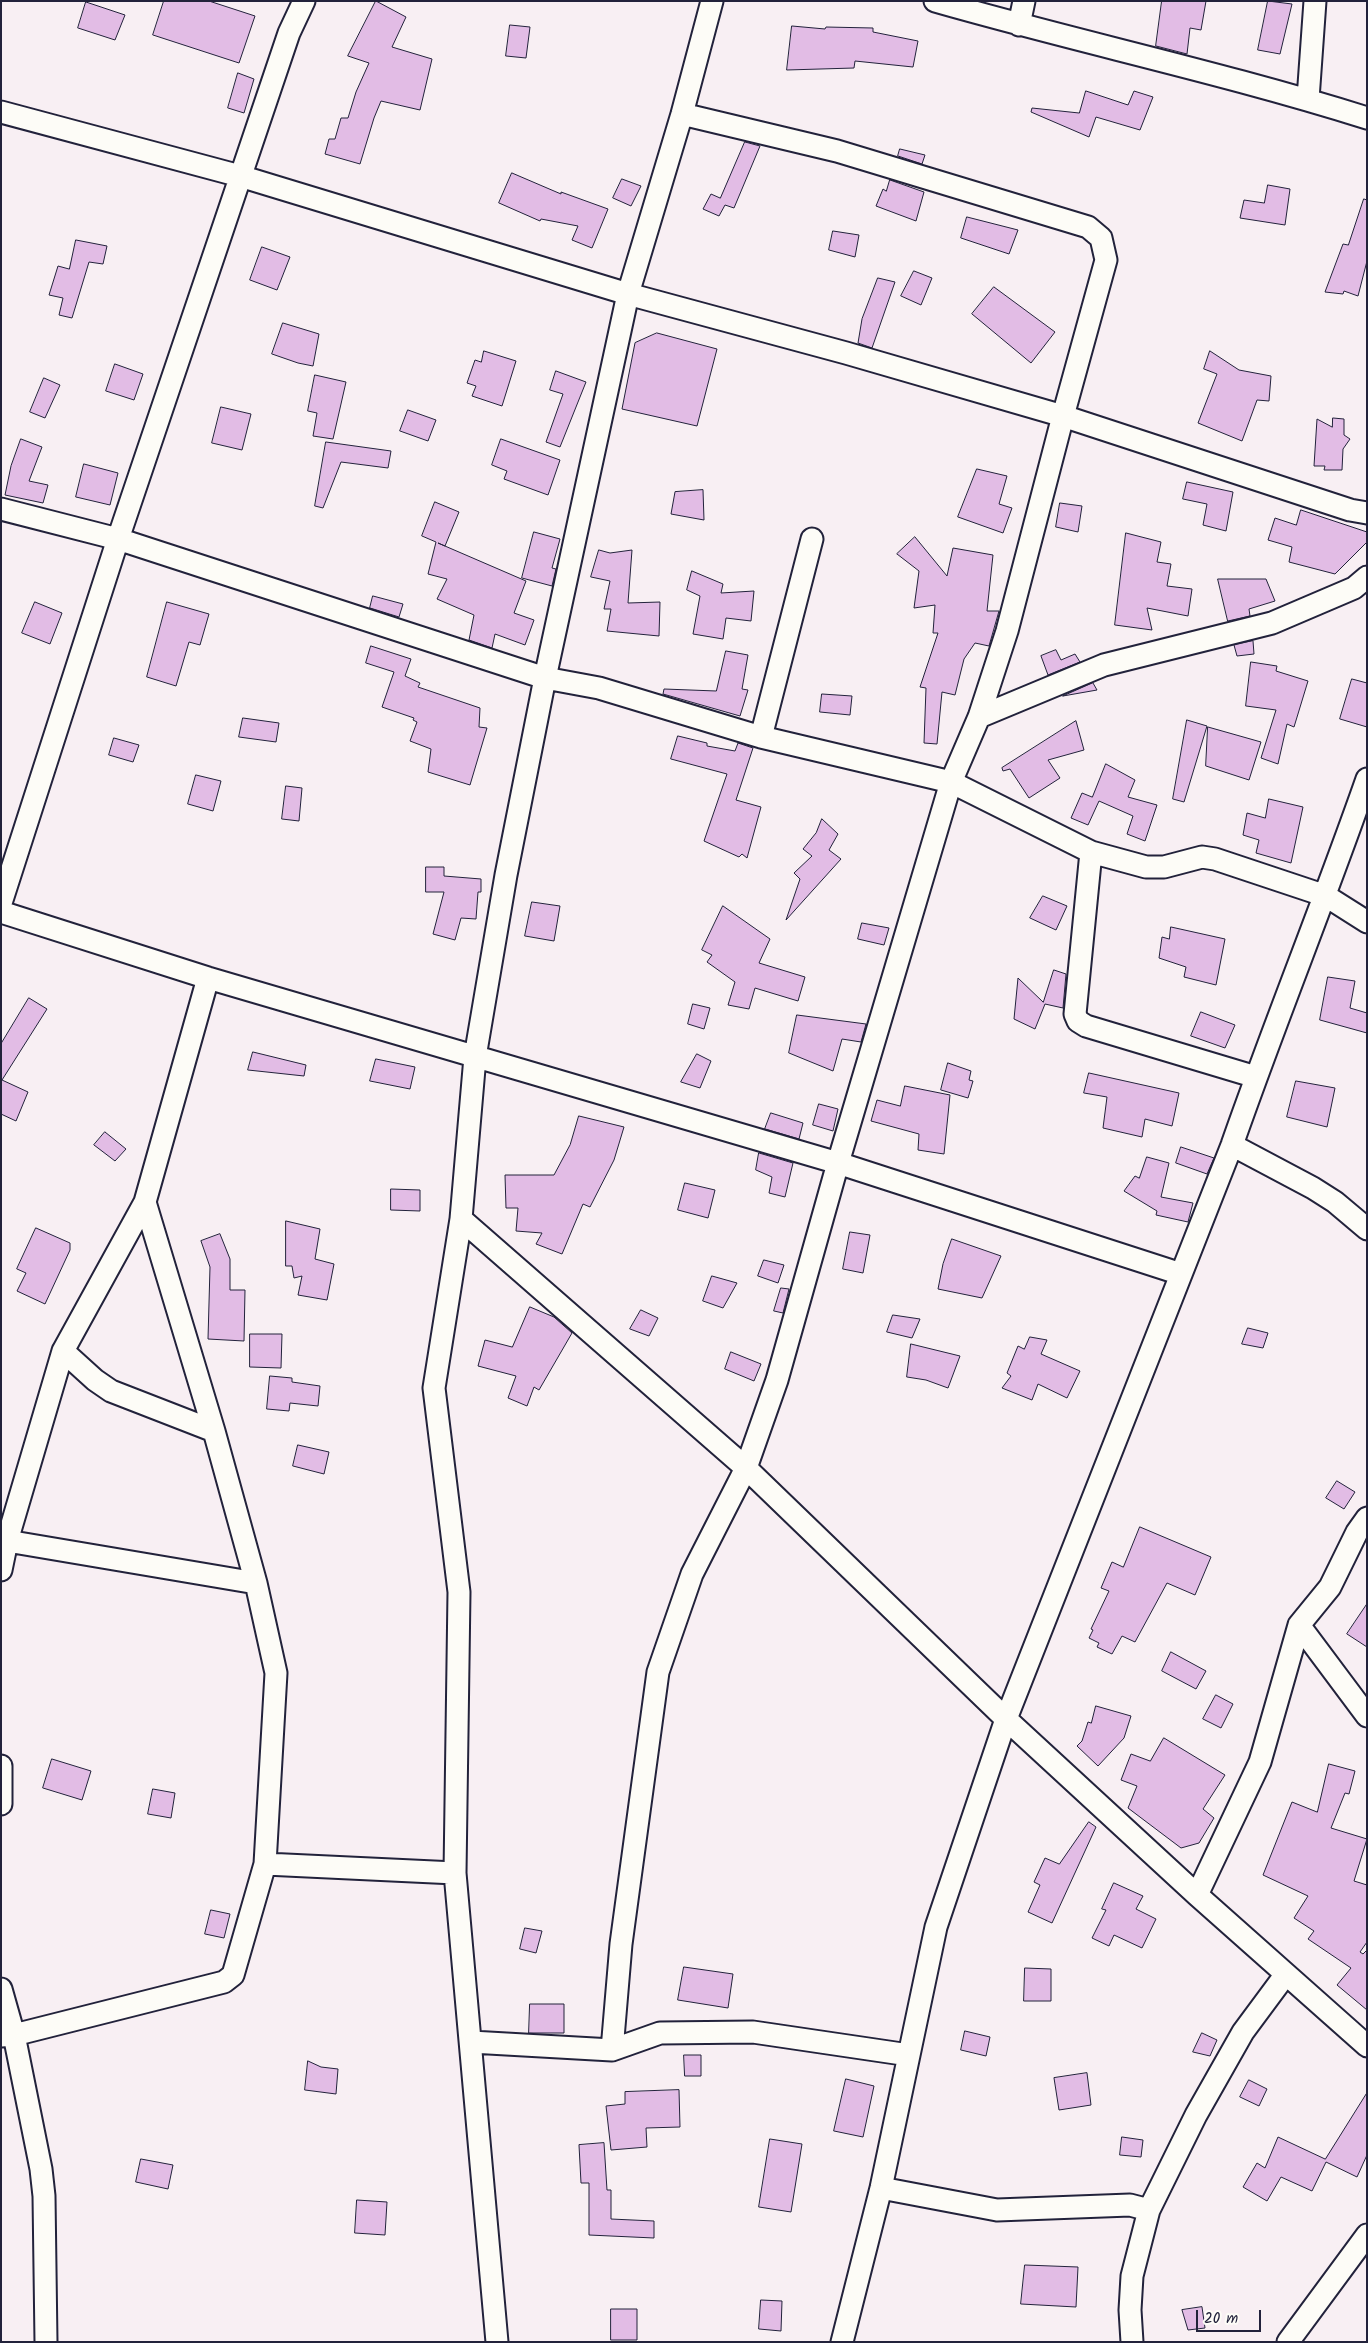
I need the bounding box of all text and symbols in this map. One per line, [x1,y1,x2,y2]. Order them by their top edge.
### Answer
scale bar [1198,2300,1263,2332]
text: 20 m [1204,2307,1238,2331]

